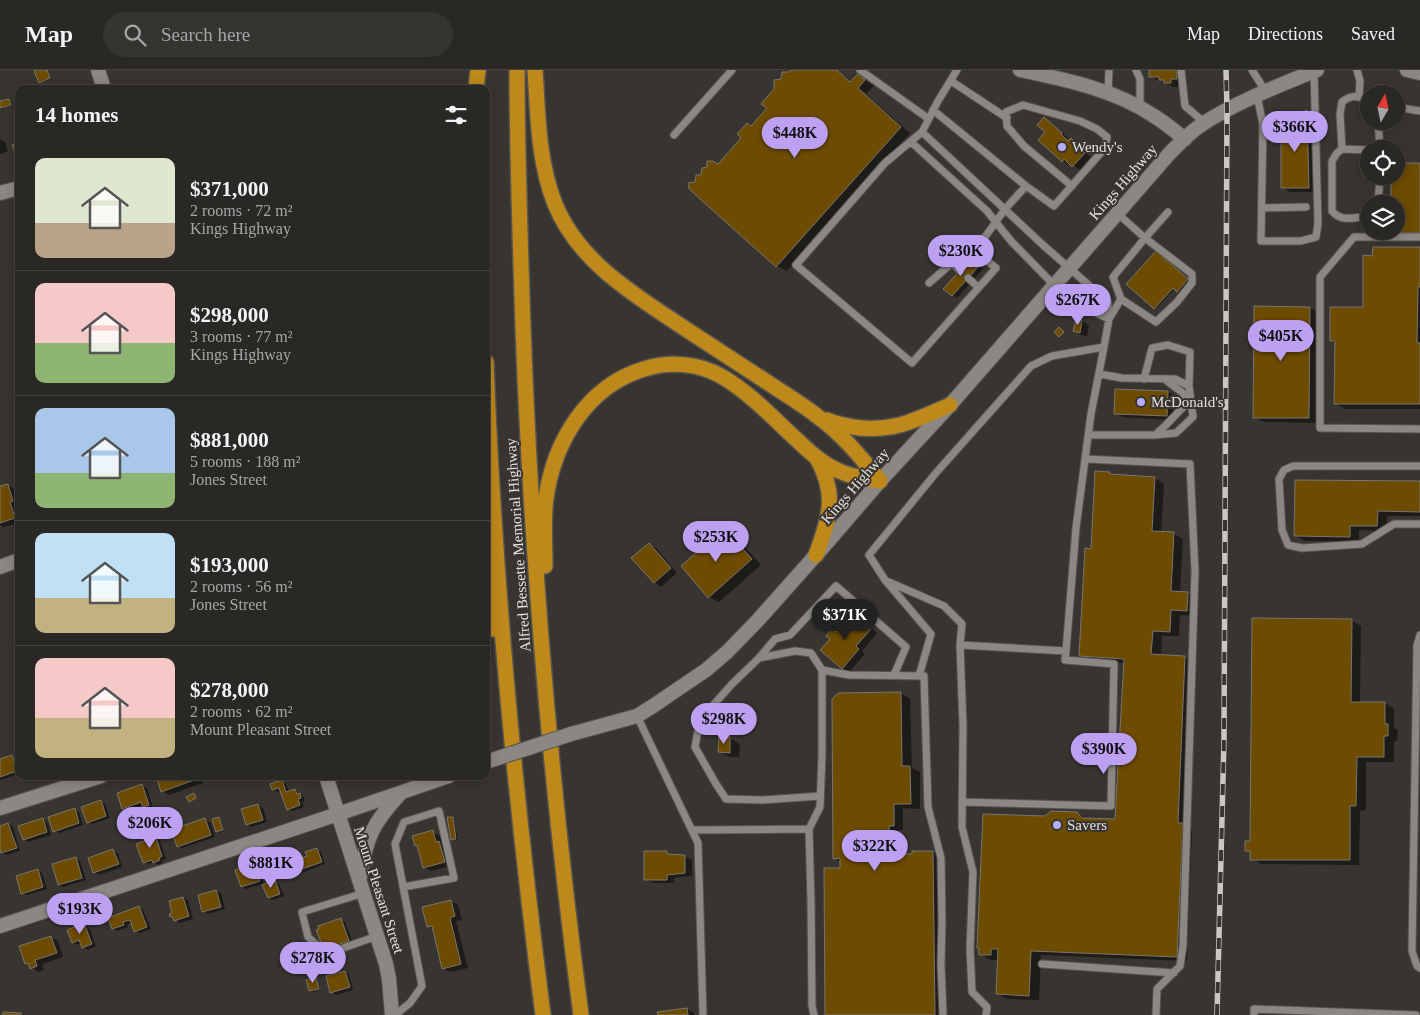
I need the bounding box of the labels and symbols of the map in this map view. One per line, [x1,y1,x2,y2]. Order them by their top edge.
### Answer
north arrow [1360,85,1405,130]
pin: $366K [1260,111,1330,153]
pin: $448K [760,116,830,159]
place label: Wendy's [1072,139,1123,155]
marker: Wendy's [1056,141,1068,153]
street label: Kings Highway [1086,141,1160,223]
pin: $230K [926,234,996,277]
pin: $267K [1043,284,1113,326]
pin: $405K [1246,320,1316,362]
place label: McDonald's [1151,394,1224,410]
marker: McDonald's [1135,396,1147,408]
street label: Alfred Bessette Memorial Highway [503,437,533,653]
street label: Kings Highway [818,445,892,527]
pin: $253K [681,520,751,563]
pin: $371K [810,598,880,641]
pin: $298K [689,702,759,745]
pin: $390K [1069,732,1139,775]
pin: $206K [115,806,185,849]
place label: Savers [1067,817,1107,833]
marker: Savers [1051,819,1063,831]
street label: Mount Pleasant Street [351,825,407,956]
pin: $322K [840,830,910,872]
pin: $881K [236,846,306,889]
pin: $193K [45,892,115,935]
pin: $278K [278,942,348,984]

